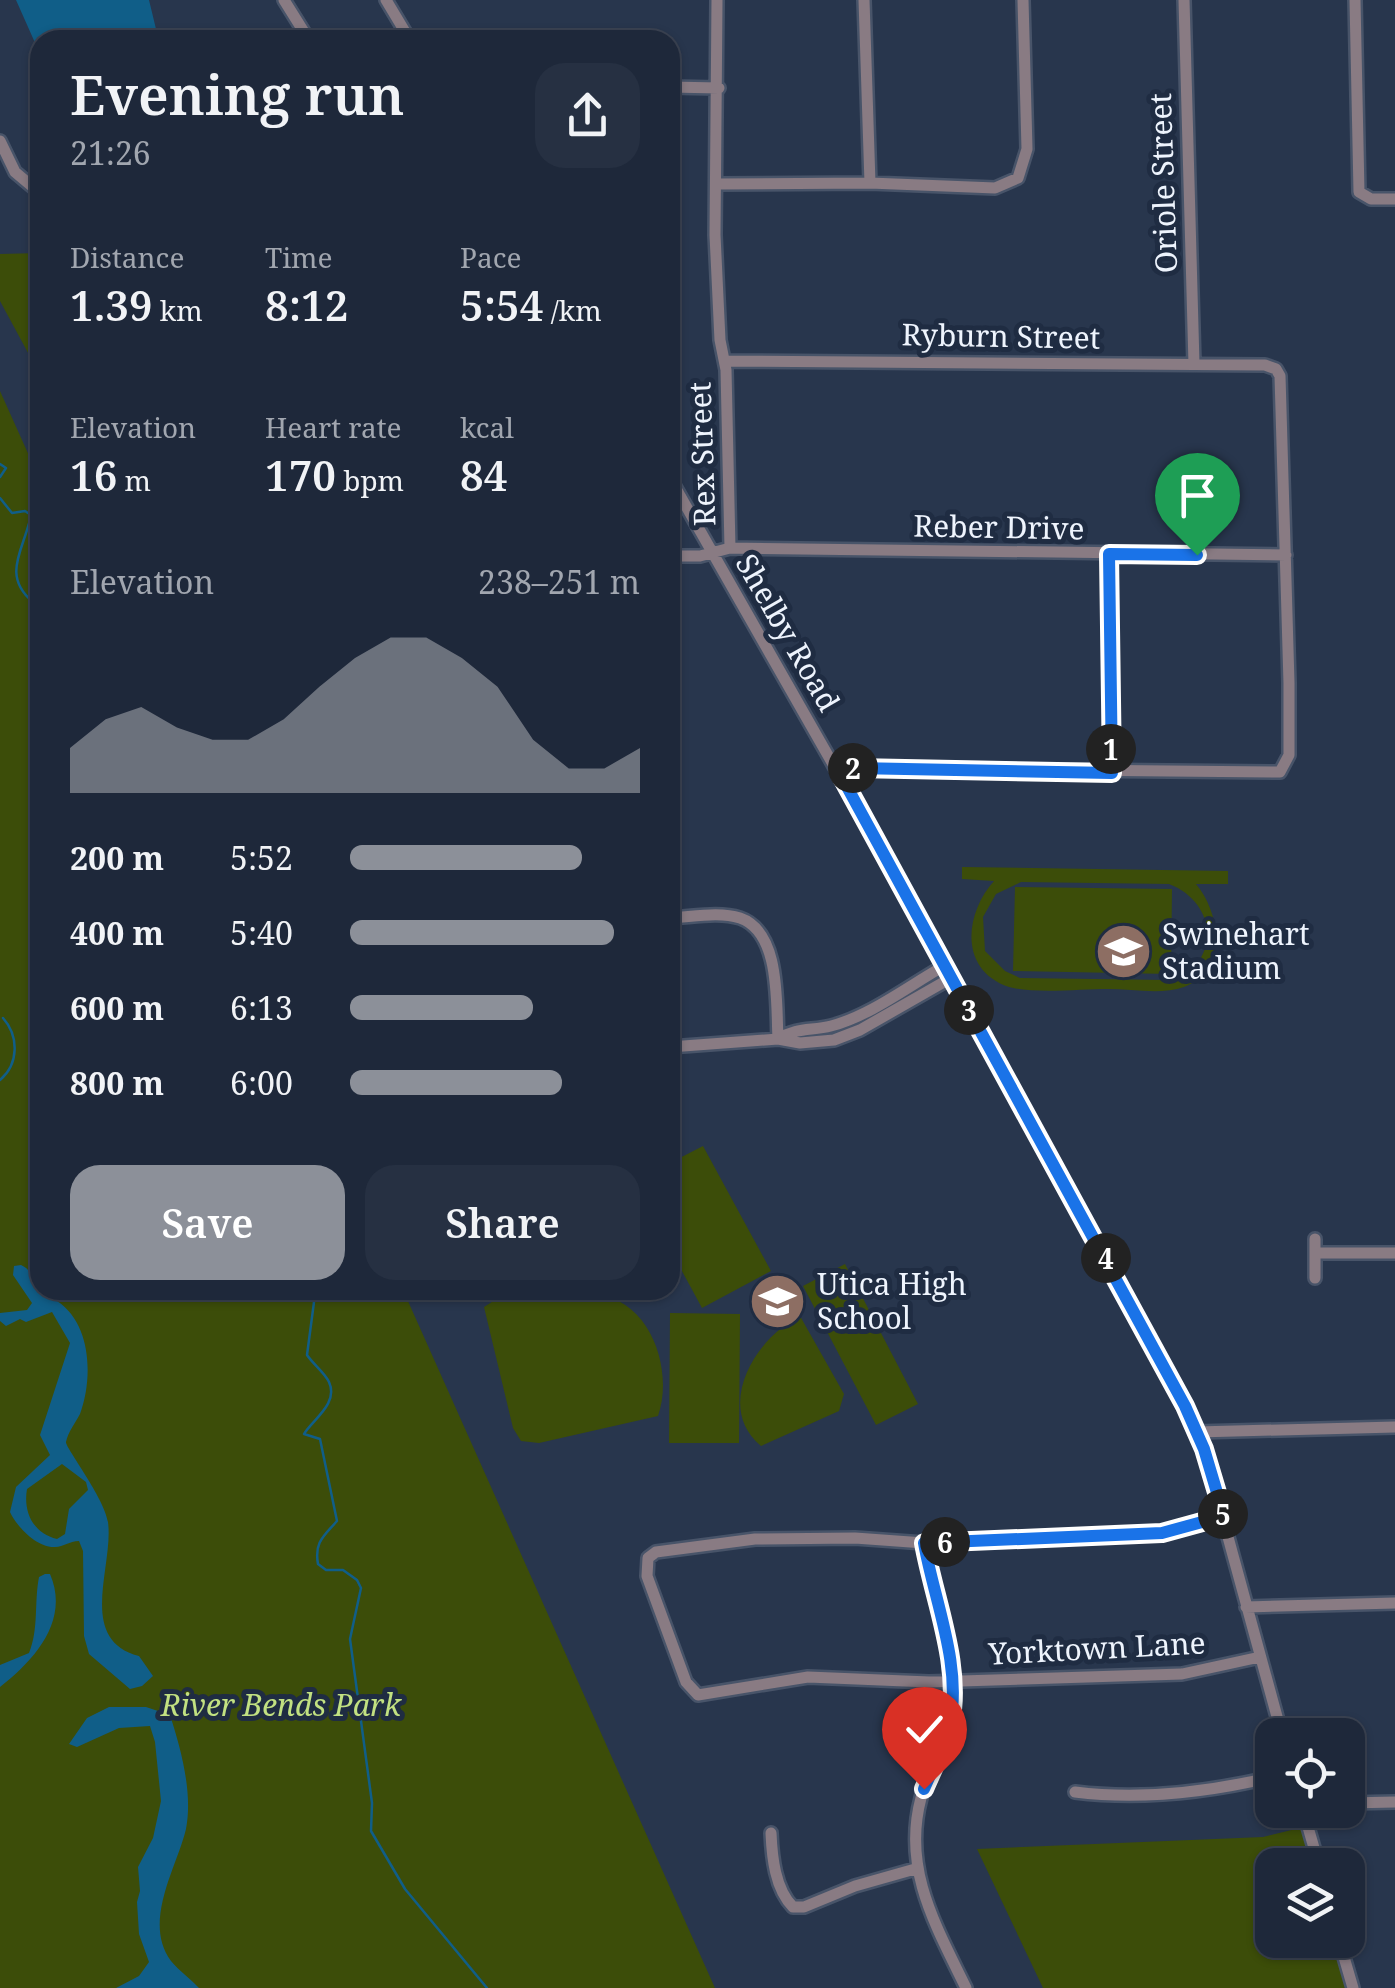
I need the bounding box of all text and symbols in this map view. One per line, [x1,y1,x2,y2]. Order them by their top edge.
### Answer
text: Evening run [70,56,405,131]
button: share [535,63,640,168]
street label: Oriole Street [1139,92,1186,274]
text: 21:26 [70,131,151,174]
text: Distance [70,238,184,276]
text: Time [265,238,333,276]
text: Pace [460,238,521,276]
text: 1.39 [70,276,153,333]
text: 8:12 [265,276,348,333]
text: 5:54 [460,276,543,333]
text: km [153,291,203,329]
text: /km [543,291,602,329]
street label: Ryburn Street [901,313,1101,358]
street label: Rex Street [678,381,725,527]
text: Elevation [70,408,196,446]
text: Heart rate [265,408,402,446]
text: kcal [460,408,514,446]
text: 16 [70,446,117,503]
text: 170 [265,446,336,503]
text: 84 [460,446,507,503]
pin [1155,453,1240,556]
text: m [117,461,151,499]
text: bpm [336,461,404,499]
icon: arrive [1170,468,1225,523]
street label: Reber Drive [913,505,1085,548]
street label: Shelby Road [727,546,850,719]
text: Elevation [70,560,214,603]
text: 238–251 m [478,560,640,603]
pin: 1 [1086,724,1136,774]
text: 1 [1103,730,1119,768]
pin: 2 [828,743,878,793]
text: 2 [845,749,861,787]
text: 200 m [70,836,164,879]
text: 5:52 [230,836,293,879]
text: 400 m [70,911,164,954]
text: 5:40 [230,911,293,954]
place label: Swinehart Stadium [1162,913,1310,988]
school or university icon: Swinehart Stadium [1093,922,1153,982]
pin: 3 [944,985,994,1035]
text: 600 m [70,986,164,1029]
text: 6:13 [230,986,293,1029]
text: 3 [961,991,977,1029]
text: 800 m [70,1061,164,1104]
text: 6:00 [230,1061,293,1104]
button: Save [70,1165,345,1280]
button: Share [365,1165,640,1280]
pin: 4 [1081,1233,1131,1283]
text: 4 [1098,1239,1114,1277]
place label: Utica High School [817,1263,967,1338]
school or university icon: Utica High School [748,1272,808,1332]
pin: 5 [1198,1489,1248,1539]
text: 5 [1215,1495,1231,1533]
pin: 6 [920,1517,970,1567]
text: 6 [937,1523,953,1561]
street label: Yorktown Lane [986,1621,1207,1674]
park label: River Bends Park [160,1684,402,1725]
pin [882,1687,967,1790]
icon: check [897,1702,952,1757]
map controls [1255,1718,1365,1958]
button: locate [1255,1718,1365,1828]
button: layers [1255,1848,1365,1958]

